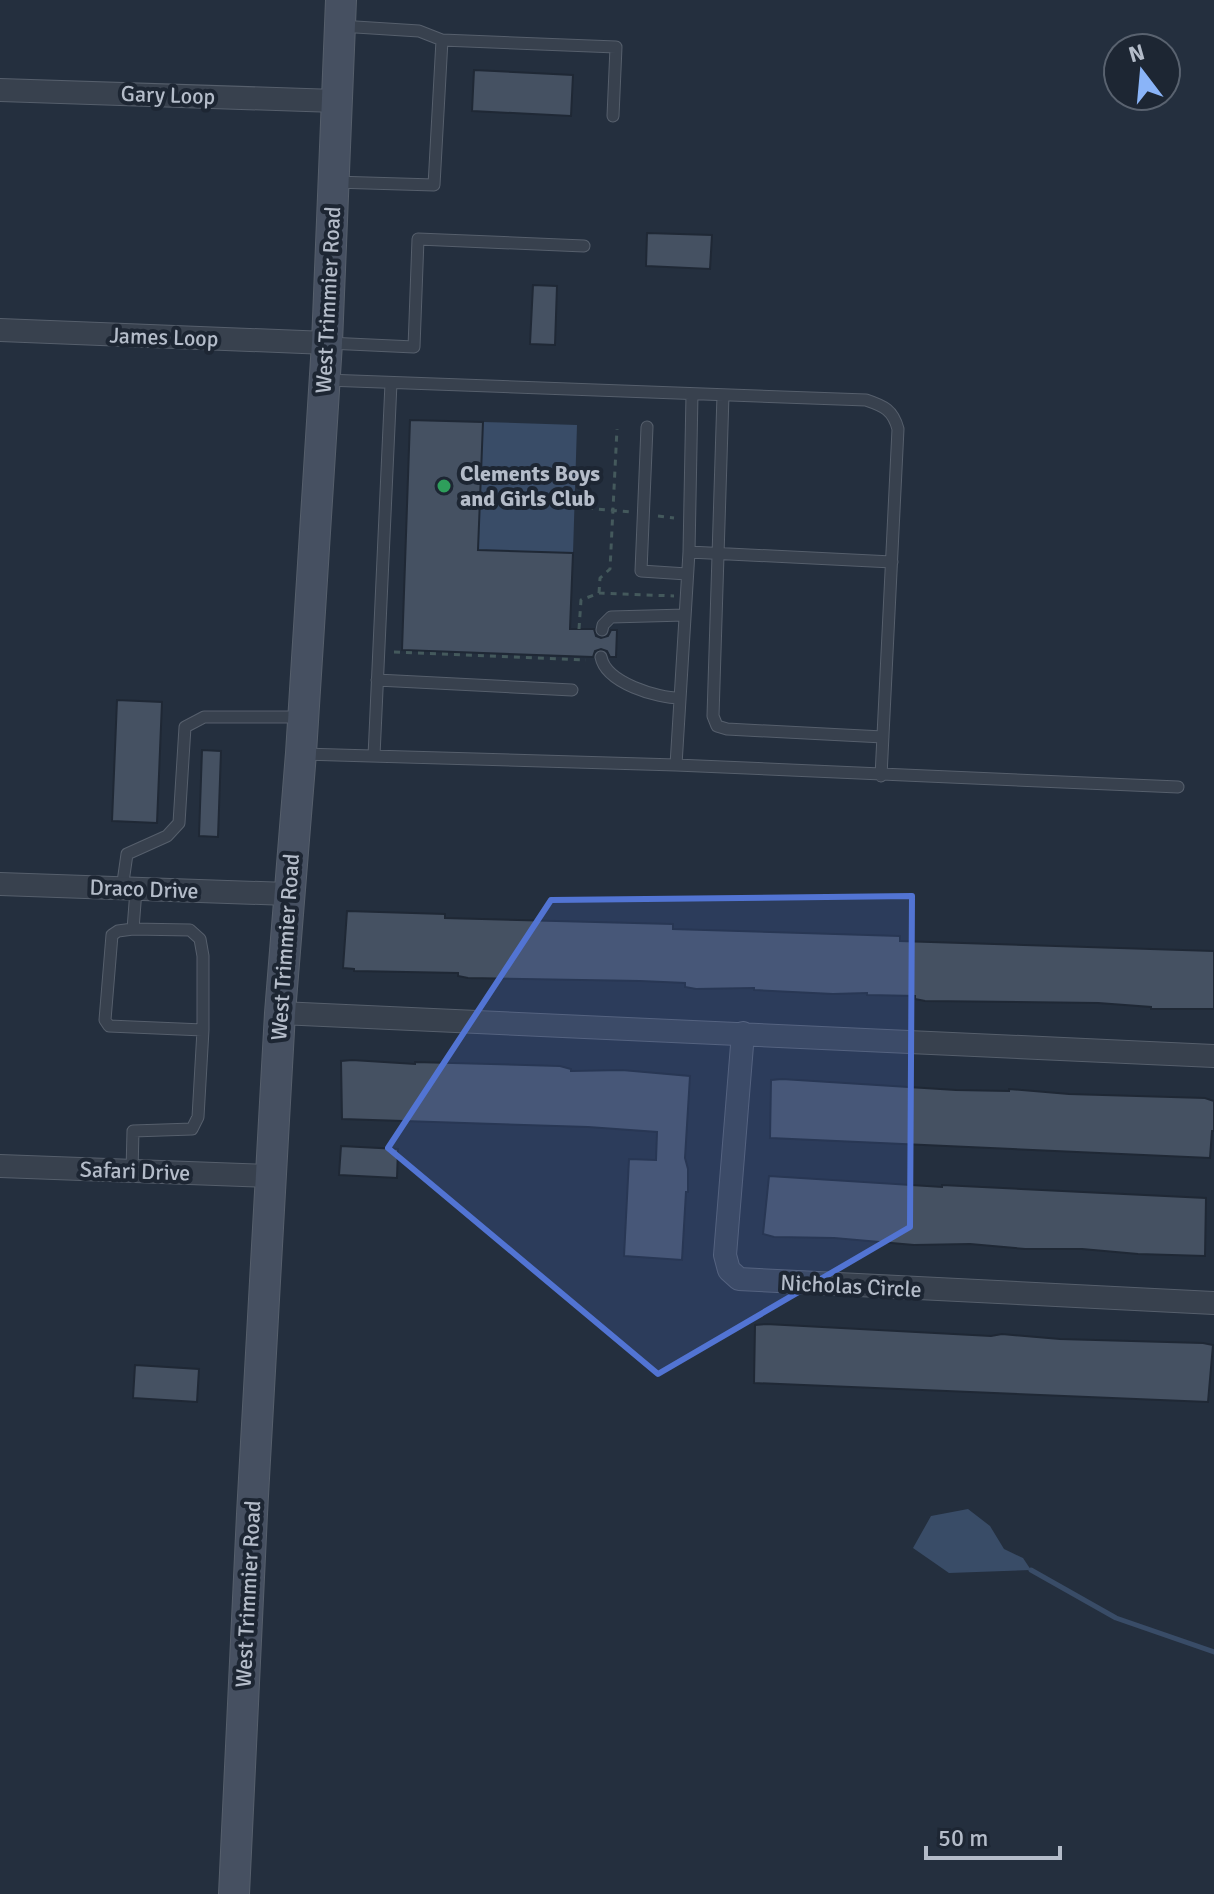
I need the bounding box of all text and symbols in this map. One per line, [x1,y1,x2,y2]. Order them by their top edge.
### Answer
north arrow [1102,32,1182,112]
text: N [1126,38,1148,68]
street label: Gary Loop [120,80,216,110]
street label: West Trimmier Road [310,206,346,394]
street label: James Loop [109,322,219,352]
place label: Clements Boys and Girls Club [460,460,600,512]
marker: Clements Boys and Girls Club [435,477,453,495]
street label: West Trimmier Road [265,853,305,1041]
street label: Draco Drive [89,874,199,904]
street label: Safari Drive [79,1156,191,1186]
street label: Nicholas Circle [780,1269,922,1303]
street label: West Trimmier Road [230,1500,266,1688]
scale bar [926,1810,1060,1860]
text: 50 m [938,1823,988,1853]

